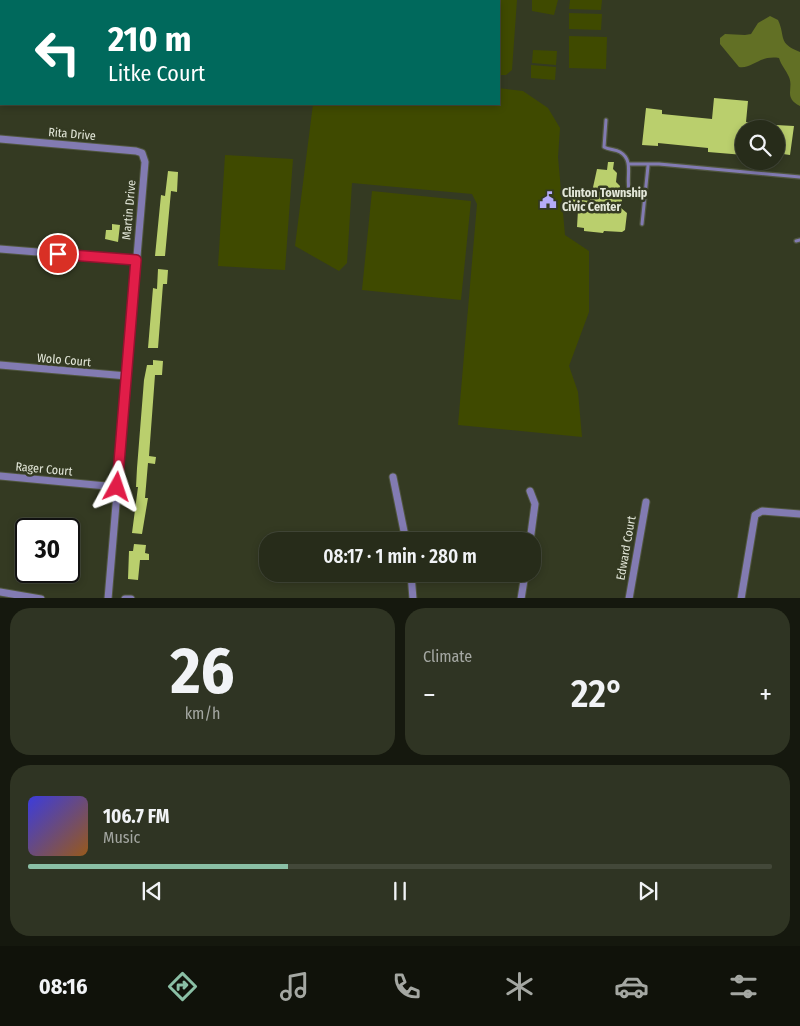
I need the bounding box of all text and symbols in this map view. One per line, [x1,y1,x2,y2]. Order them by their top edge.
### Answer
text: 210 m [108,18,192,60]
icon: left [25,20,90,85]
text: Litke Court [108,60,205,87]
map controls [735,120,785,170]
button: search [735,120,785,170]
street label: Rita Drive [48,125,96,143]
street label: Martin Drive [119,179,139,241]
place label: Clinton Township Civic Center [562,186,648,214]
public building icon: Clinton Township Civic Center [538,190,558,210]
pin [37,233,79,275]
icon: arrive [44,240,72,268]
street label: Wolo Court [37,351,92,369]
street label: Rager Court [15,460,73,478]
position arrow [90,460,142,512]
street label: Edward Court [613,515,639,581]
speed limit sign: 30 [15,518,80,583]
text: 08:17 · 1 min · 280 m [323,545,477,568]
text: 26 [170,632,235,710]
text: Climate [423,647,472,666]
text: 22° [571,671,624,717]
text: − [423,678,436,711]
text: + [759,678,772,711]
text: km/h [185,704,220,723]
text: 106.7 FM [103,805,169,828]
text: Music [103,828,140,847]
icon: previous [138,877,166,905]
icon: pause [386,877,414,905]
icon: next [634,877,662,905]
icon: directions [165,969,200,1004]
icon: music [277,969,312,1004]
icon: phone [389,969,424,1004]
icon: climate [502,969,537,1004]
icon: car [614,969,649,1004]
icon: filters [726,969,761,1004]
text: 08:16 [39,973,87,1000]

